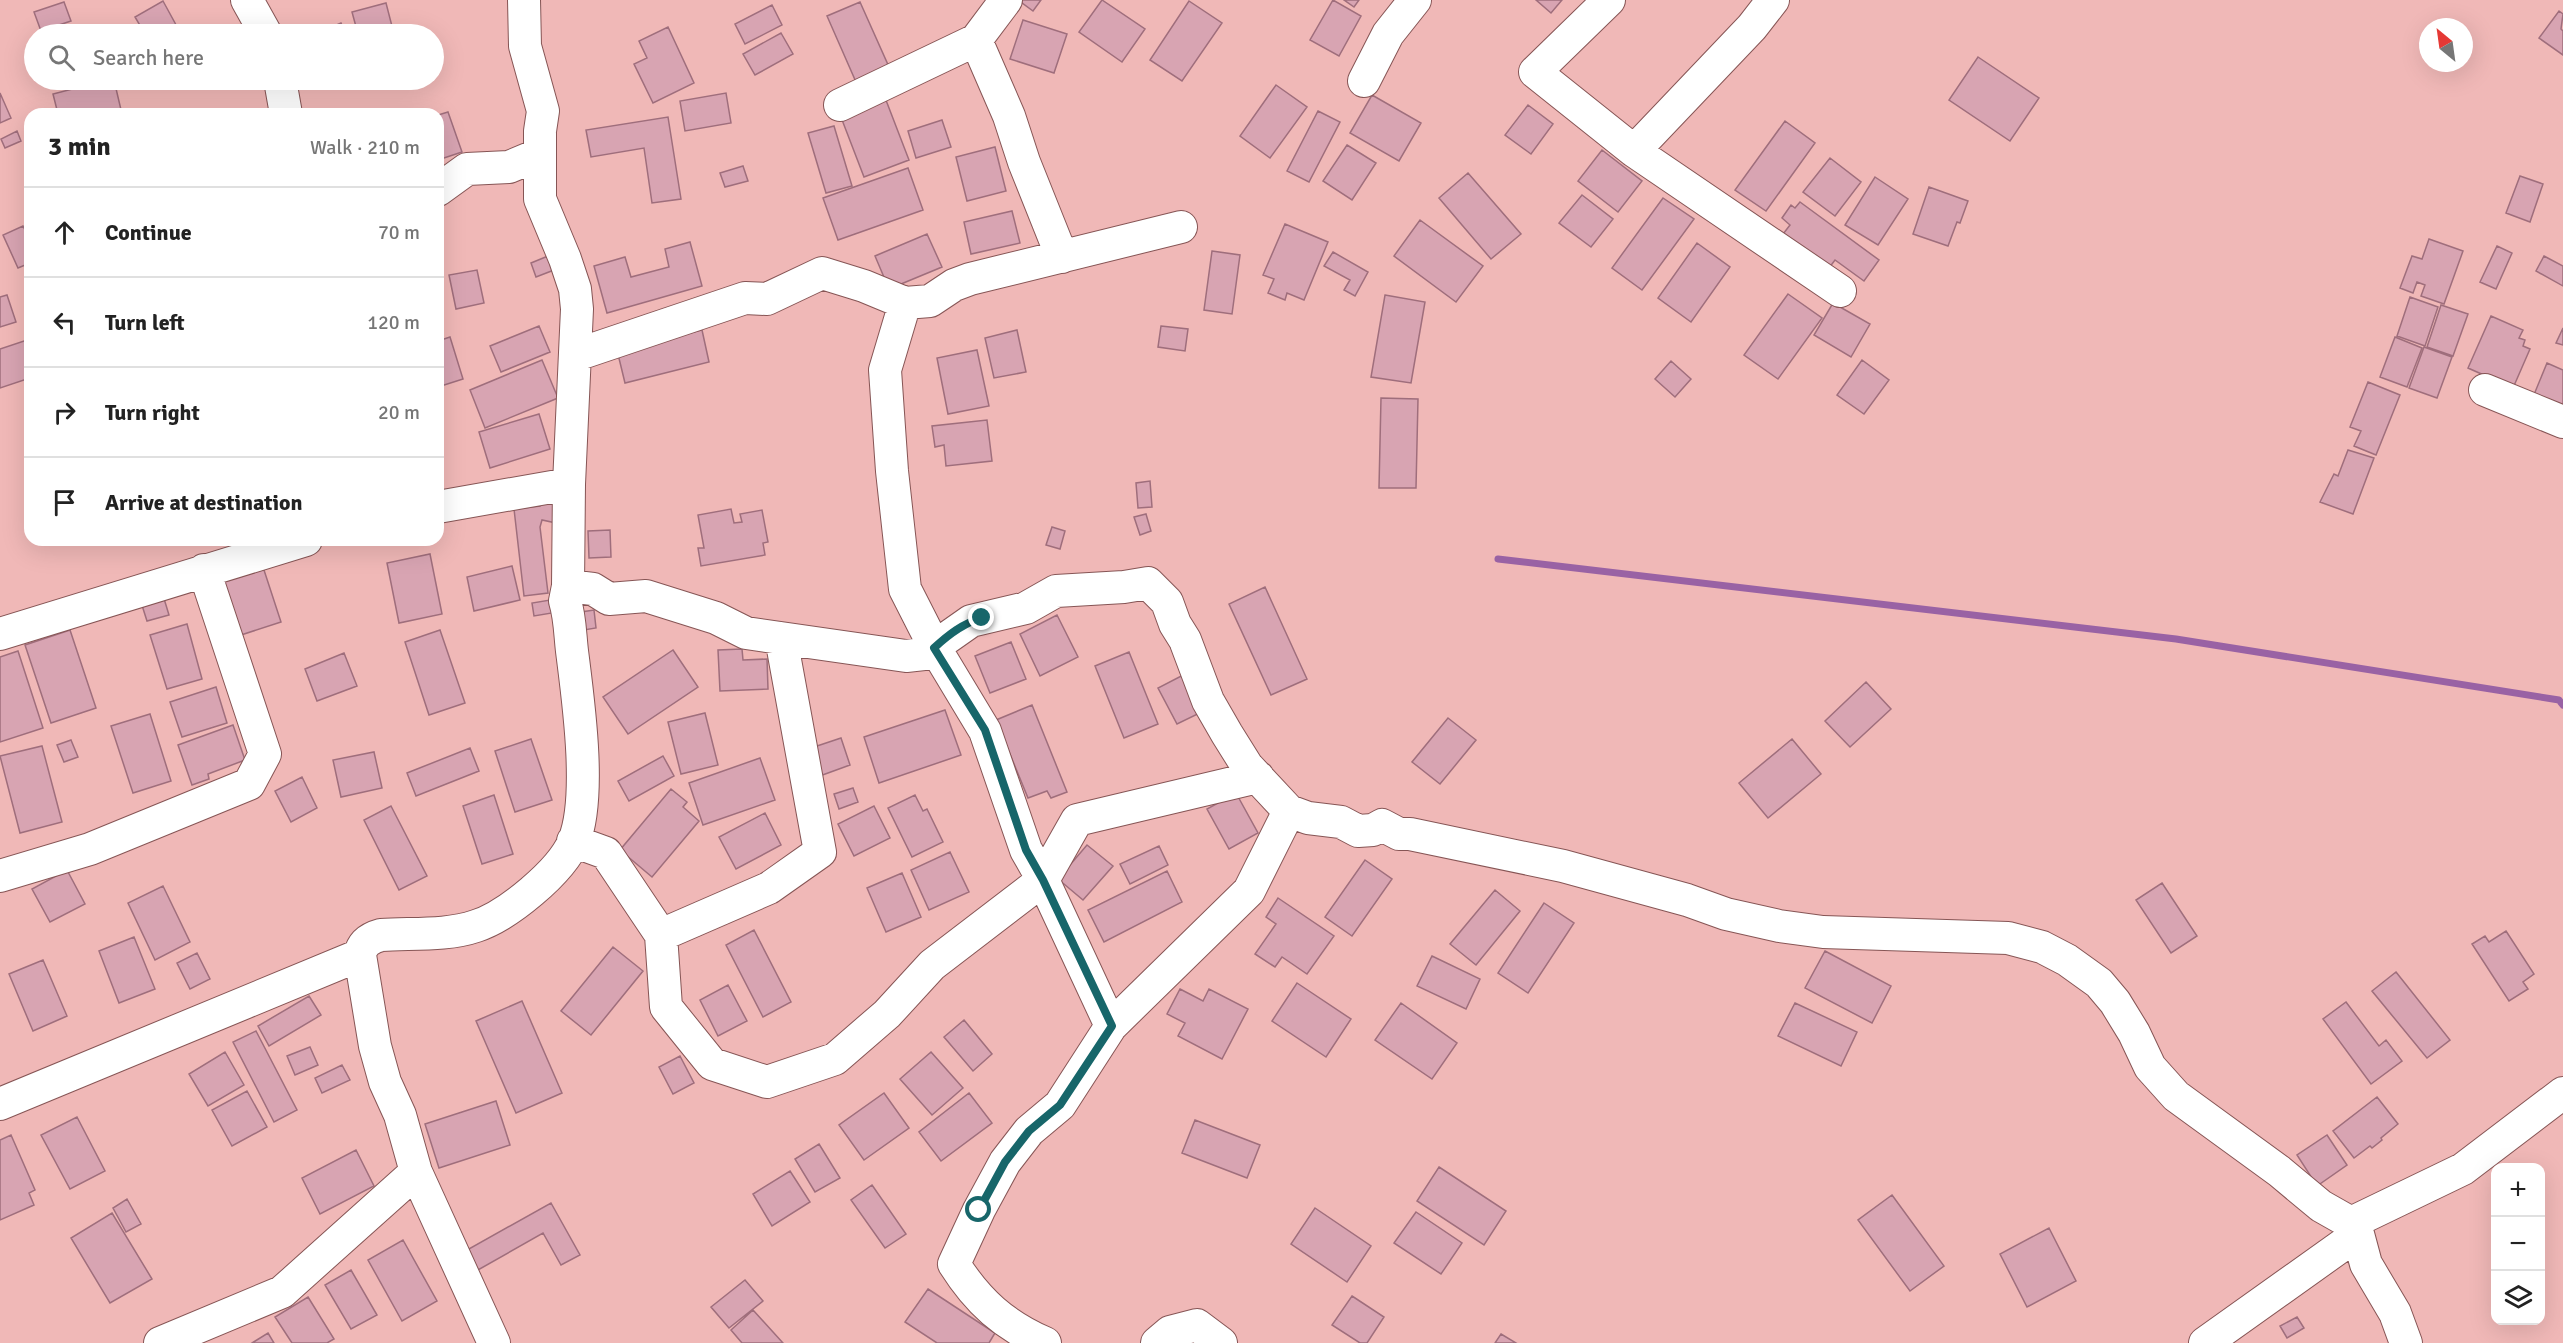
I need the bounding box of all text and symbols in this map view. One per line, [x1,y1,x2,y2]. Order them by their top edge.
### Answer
north arrow [2419,18,2473,72]
search box [24,24,444,90]
icon: search [45,41,78,74]
text: Search here [93,44,204,71]
text: 3 min [48,131,111,163]
text: Walk · 210 m [310,135,420,160]
icon: ahead [48,216,81,249]
text: Continue [105,219,192,246]
text: 70 m [378,220,420,245]
icon: left [48,306,81,339]
text: Turn left [105,309,185,336]
text: 120 m [367,310,420,335]
icon: right [48,396,81,429]
text: Turn right [105,399,200,426]
text: 20 m [378,400,420,425]
icon: arrive [48,486,81,519]
text: Arrive at destination [105,489,302,516]
route end [968,604,994,630]
map controls [2491,1163,2545,1325]
button: + [2491,1163,2545,1217]
route start [965,1196,991,1222]
button: − [2491,1217,2545,1271]
button: layers [2491,1271,2545,1325]

